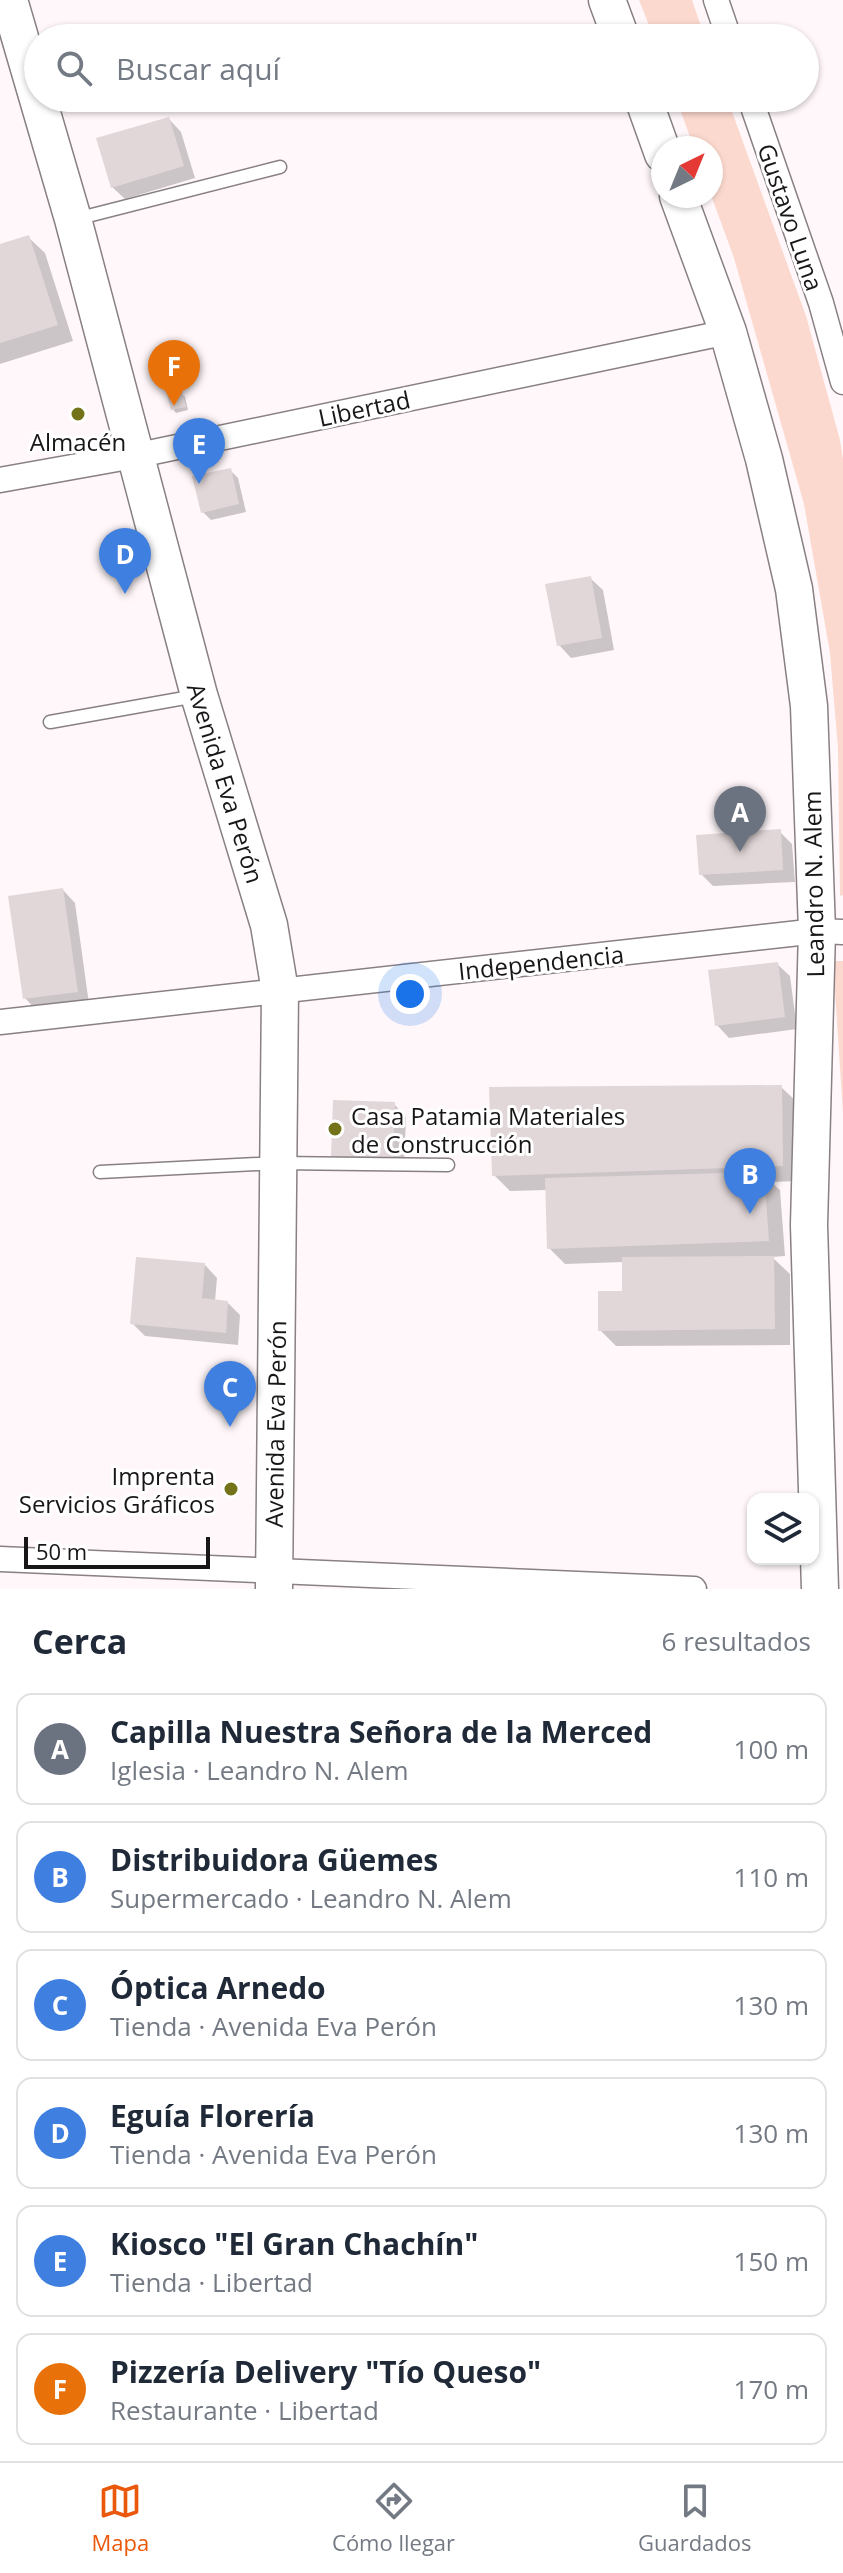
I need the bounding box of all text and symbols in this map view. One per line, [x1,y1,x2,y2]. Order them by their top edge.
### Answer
search box [24,24,819,112]
icon: search [52,46,96,90]
text: Buscar aquí [116,48,280,89]
north arrow [651,136,723,208]
street label: Gustavo Luna [750,139,832,295]
pin: F [148,340,200,406]
street label: Libertad [315,382,413,434]
marker: Almacén [69,405,87,423]
pin: E [173,418,225,484]
place label: Almacén [30,425,126,458]
pin: D [99,528,151,594]
street label: Avenida Eva Perón [180,679,272,887]
pin: A [714,786,766,852]
street label: Leandro N. Alem [795,790,831,978]
street label: Independencia [457,937,625,987]
your location [390,974,430,1014]
place label: Casa Patamia Materiales de Construcción [351,1099,625,1160]
marker: Casa Patamia Materiales de Construcción [326,1120,344,1138]
pin: B [724,1148,776,1214]
street label: Avenida Eva Perón [257,1320,293,1528]
pin: C [204,1361,256,1427]
place label: Imprenta Servicios Gráficos [19,1459,215,1520]
marker: Imprenta Servicios Gráficos [222,1480,240,1498]
map controls [747,1493,819,1565]
button: layers [747,1493,819,1565]
scale bar [24,1533,210,1569]
text: 50 m [36,1536,87,1566]
text: Cerca [32,1618,127,1664]
text: 6 resultados [662,1623,811,1659]
text: Capilla Nuestra Señora de la Merced [110,1711,652,1752]
text: A [51,1731,69,1767]
text: 100 m [734,1731,809,1767]
text: Iglesia · Leandro N. Alem [110,1752,409,1788]
text: Distribuidora Güemes [110,1839,438,1880]
text: B [51,1859,69,1895]
text: 110 m [734,1859,809,1895]
text: Supermercado · Leandro N. Alem [110,1880,512,1916]
text: Óptica Arnedo [110,1967,326,2008]
text: C [52,1987,68,2023]
text: 130 m [734,1987,809,2023]
text: Tienda · Avenida Eva Perón [110,2008,437,2044]
text: Eguía Florería [110,2095,315,2136]
text: D [50,2115,70,2151]
text: 130 m [734,2115,809,2151]
text: Tienda · Avenida Eva Perón [110,2136,437,2172]
text: Kiosco "El Gran Chachín" [110,2223,478,2264]
text: E [53,2243,67,2279]
text: 150 m [734,2243,809,2279]
text: Tienda · Libertad [110,2264,313,2300]
text: Pizzería Delivery "Tío Queso" [110,2351,541,2392]
text: F [53,2371,67,2407]
text: 170 m [734,2371,809,2407]
text: Restaurante · Libertad [110,2392,379,2428]
tab: Mapa [91,2479,149,2557]
tab: Cómo llegar [332,2479,455,2557]
tab: Guardados [638,2479,752,2557]

